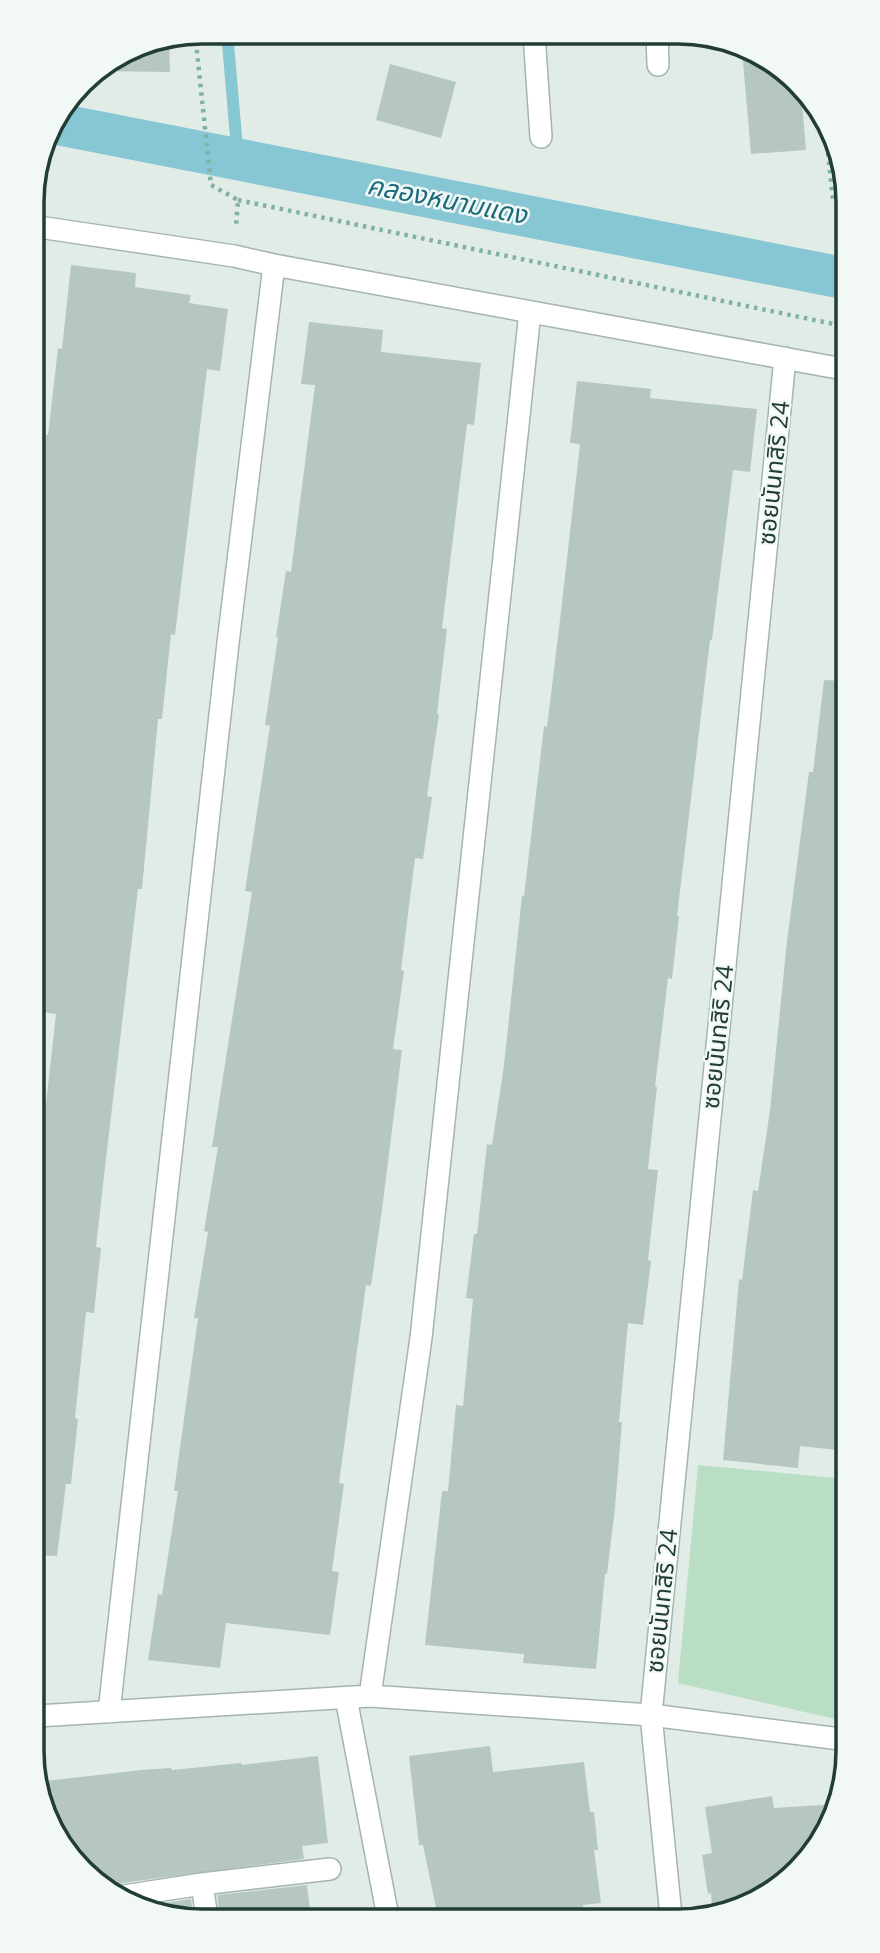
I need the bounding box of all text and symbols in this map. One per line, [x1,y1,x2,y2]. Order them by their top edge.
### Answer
water label: คลองหนามแดง [364,166,531,232]
street label: ซอยนันทสิริ 24 [749,399,797,546]
street label: ซอยนันทสิริ 24 [693,963,741,1110]
street label: ซอยนันทสิริ 24 [637,1527,685,1674]

